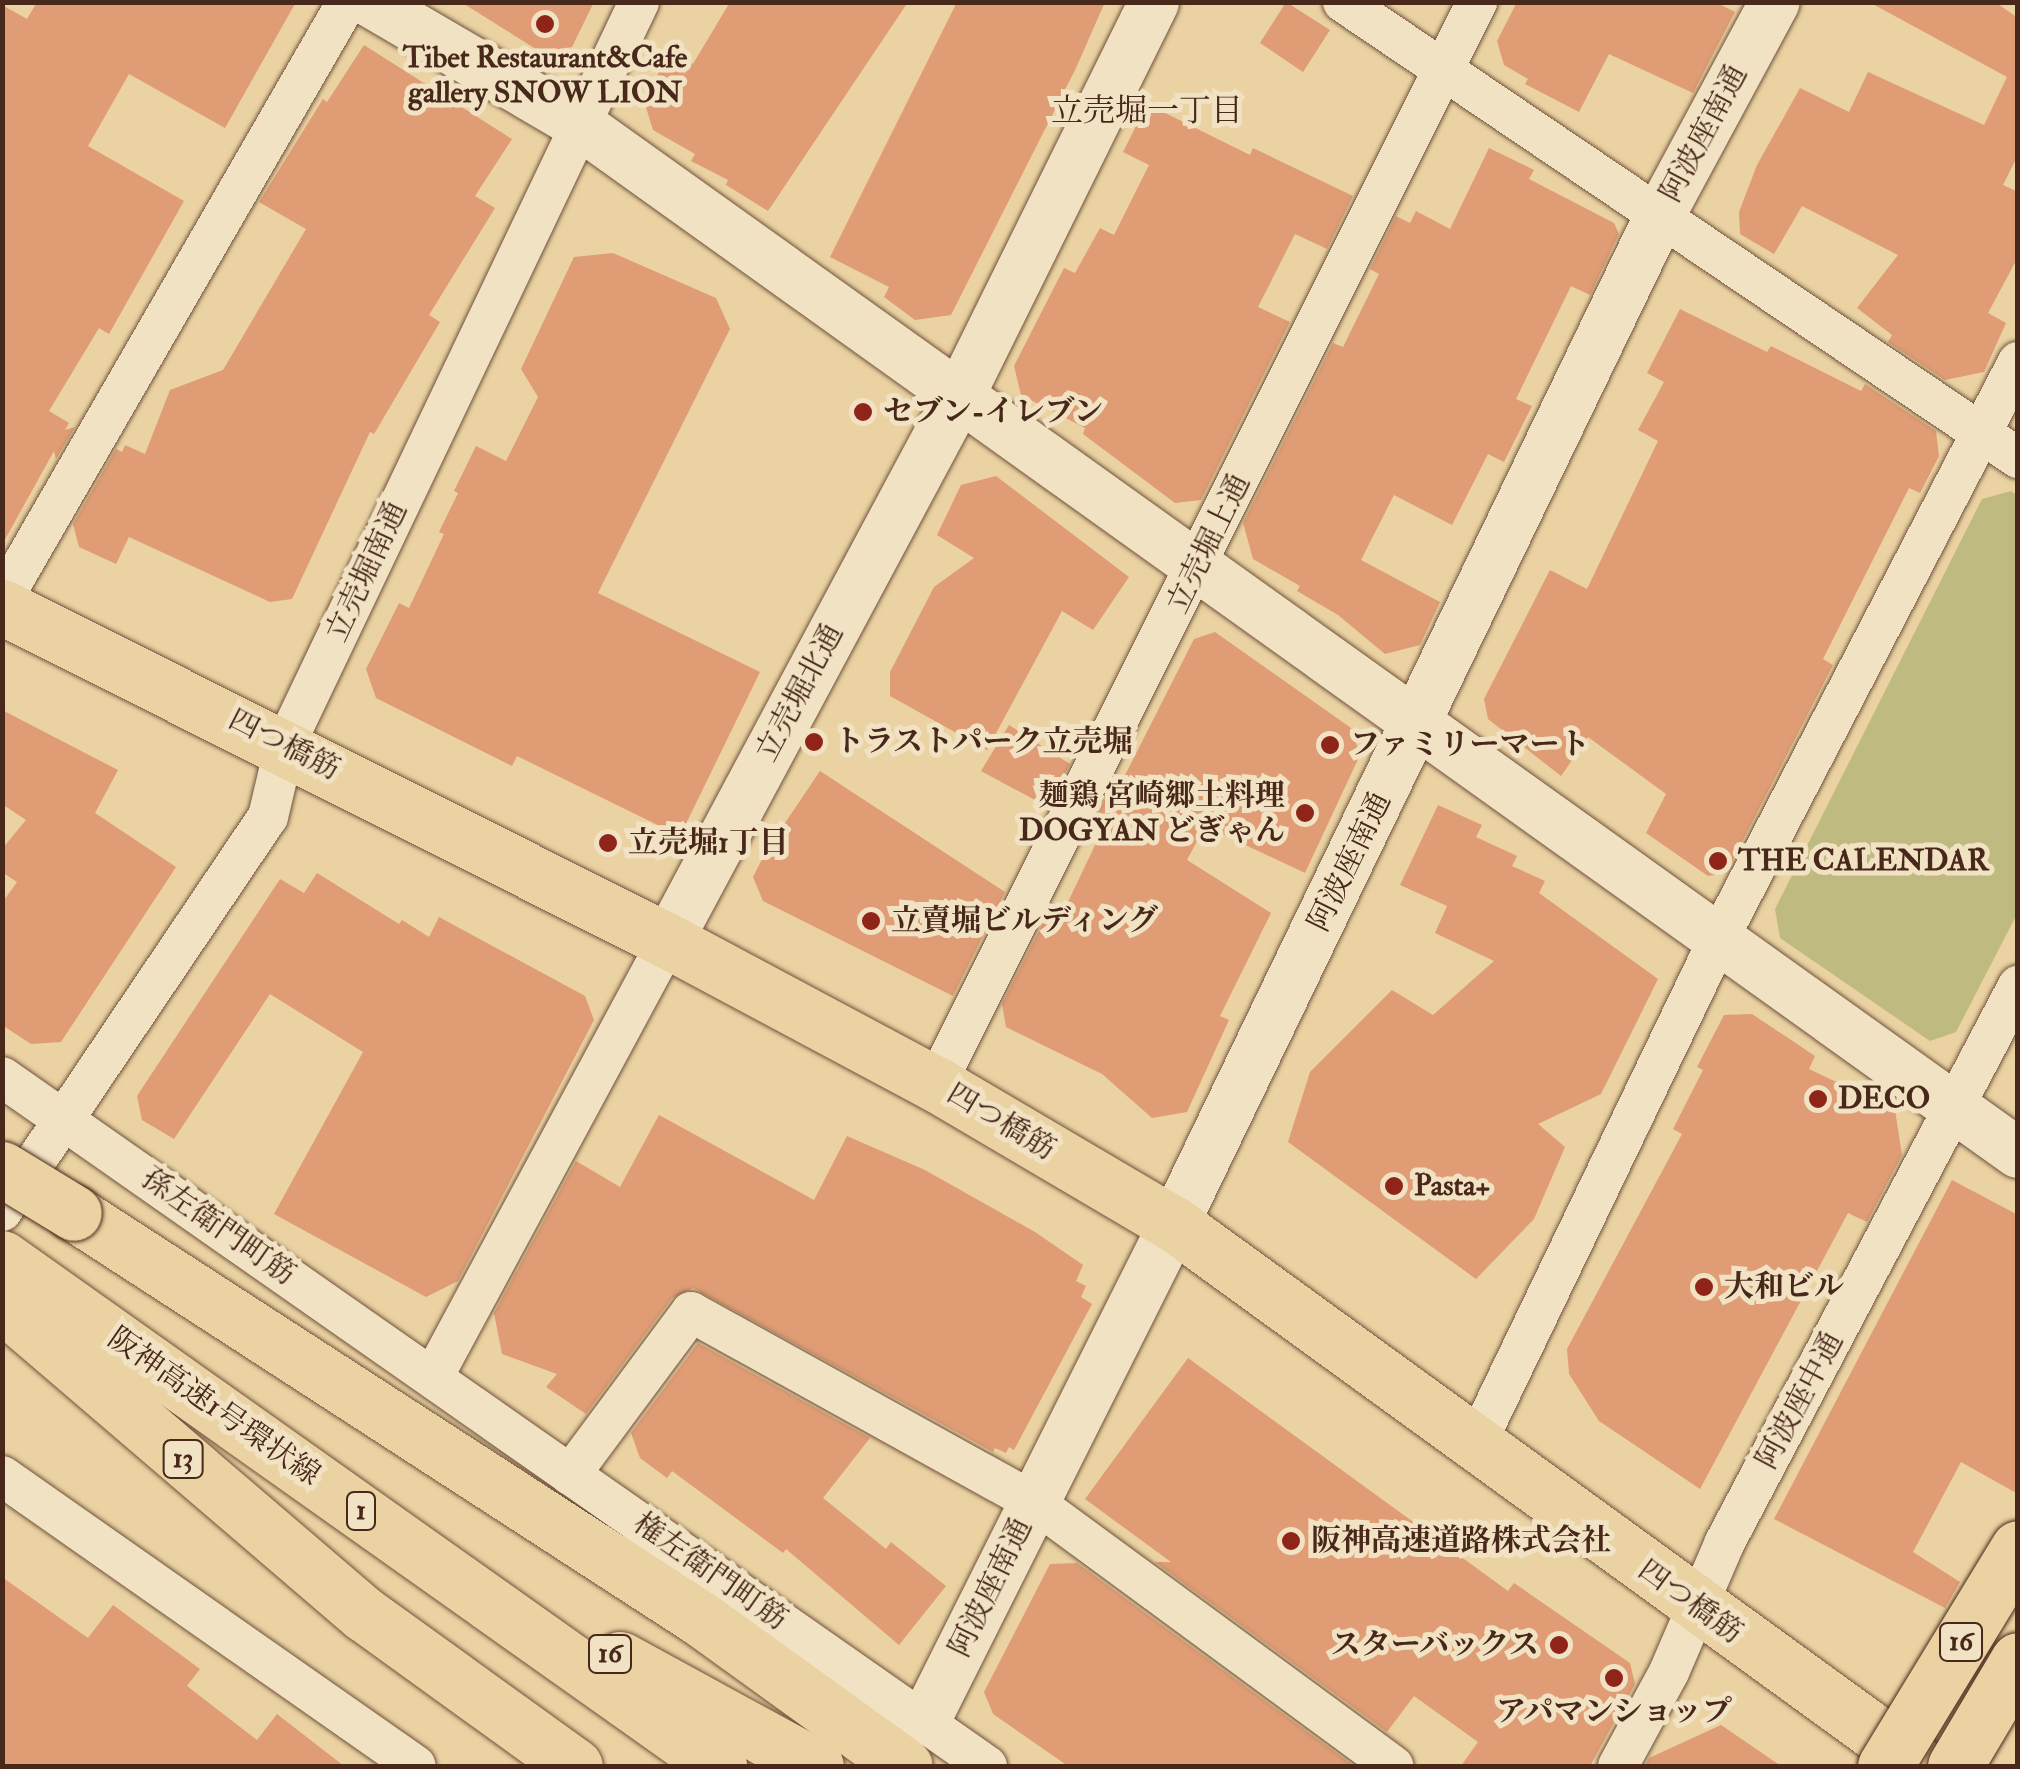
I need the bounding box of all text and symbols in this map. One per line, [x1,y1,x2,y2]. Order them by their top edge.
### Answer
marker: Tibet Restaurant&Cafe gallery SNOW LION [534,13,556,35]
place label: Tibet Restaurant&Cafe gallery SNOW LION [403,40,687,110]
street label: 阿波座南通 [1653,59,1755,209]
district label: 立売堀一丁目 [1051,92,1243,130]
place label: セブン-イレブン [883,394,1106,430]
marker: セブン-イレブン [852,401,874,423]
street label: 立売堀上通 [1160,469,1258,619]
street label: 立売堀南通 [319,496,415,648]
street label: 立売堀北通 [749,618,851,768]
street label: 四つ橋筋 [222,702,346,788]
place label: トラストパーク立売堀 [834,724,1134,760]
place label: ファミリーマート [1350,727,1590,763]
marker: トラストパーク立売堀 [803,731,825,753]
marker: ファミリーマート [1319,734,1341,756]
place label: 麺鶏 宮崎郷土料理 DOGYAN どぎゃん [1019,778,1285,848]
street label: 阿波座南通 [1301,787,1399,937]
marker: 麺鶏 宮崎郷土料理 DOGYAN どぎゃん [1294,802,1316,824]
place label: 立売堀1丁目 [628,825,789,861]
marker: 立売堀1丁目 [597,832,619,854]
place label: THE CALENDAR [1738,843,1989,879]
marker: THE CALENDAR [1707,850,1729,872]
place label: 立賣堀ビルディング [891,903,1161,939]
marker: 立賣堀ビルディング [860,910,882,932]
street label: 四つ橋筋 [940,1076,1062,1168]
place label: DECO [1838,1081,1930,1117]
marker: DECO [1807,1088,1829,1110]
street label: 孫左衛門町筋 [134,1161,302,1293]
place label: Pasta+ [1414,1168,1490,1204]
marker: Pasta+ [1383,1175,1405,1197]
place label: 大和ビル [1724,1269,1844,1305]
marker: 大和ビル [1693,1276,1715,1298]
street label: 阪神高速1号環状線 [101,1320,327,1494]
street label: 阿波座中通 [1749,1326,1851,1476]
road number: 13 [160,1436,206,1482]
road number: 1 [346,1488,376,1534]
street label: 権左衛門町筋 [626,1506,794,1638]
street label: 阿波座南通 [942,1513,1040,1663]
place label: 阪神高速道路株式会社 [1311,1523,1611,1559]
marker: 阪神高速道路株式会社 [1280,1530,1302,1552]
street label: 四つ橋筋 [1631,1552,1749,1652]
road number: 16 [1938,1619,1984,1665]
place label: スターバックス [1329,1627,1539,1663]
road number: 16 [588,1631,632,1677]
marker: スターバックス [1548,1634,1570,1656]
marker: アパマンショップ [1603,1667,1625,1689]
place label: アパマンショップ [1494,1694,1734,1730]

